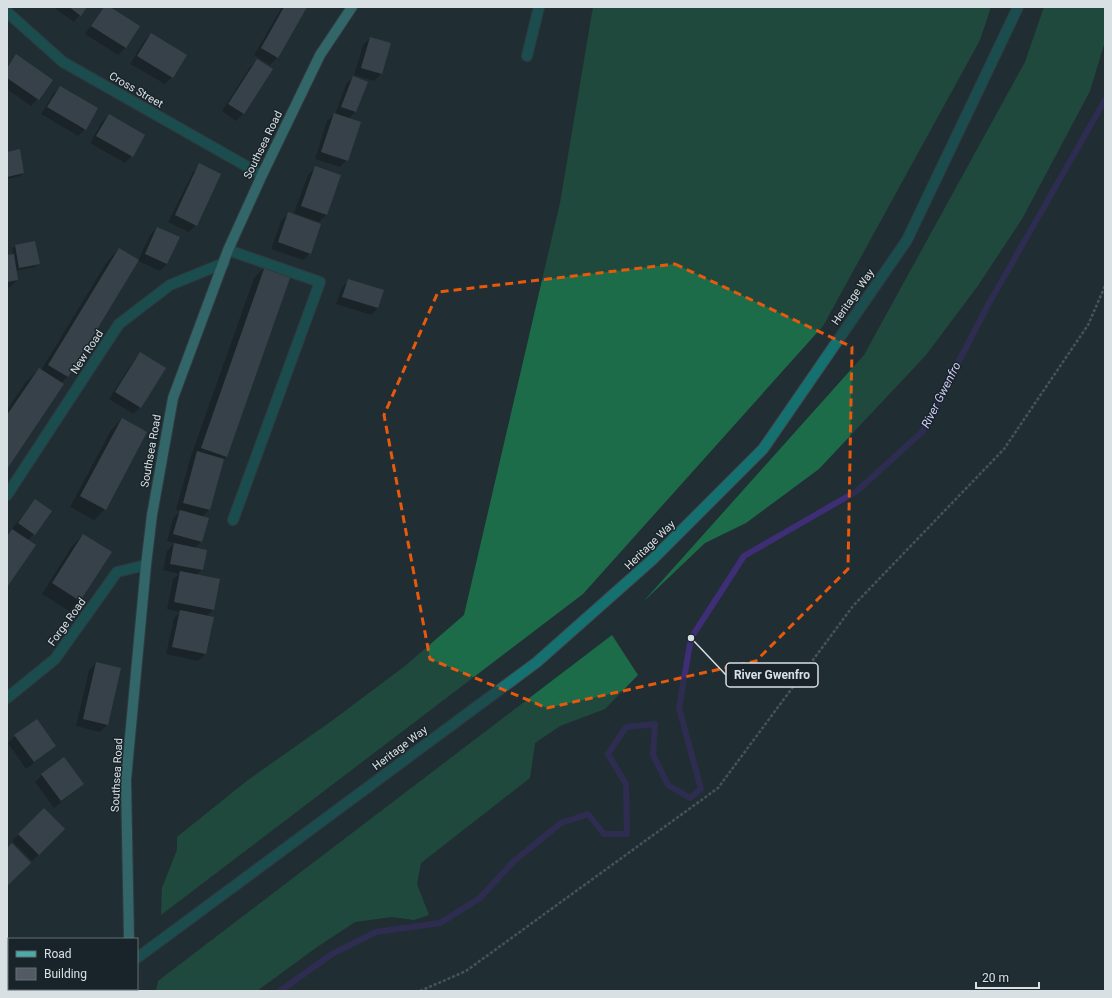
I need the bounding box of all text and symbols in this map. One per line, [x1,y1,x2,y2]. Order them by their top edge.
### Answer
street label: Cross Street [107,69,166,111]
street label: Southsea Road [241,109,285,181]
street label: Heritage Way [829,266,877,327]
street label: New Road [68,328,106,376]
water label: River Gwenfro [918,359,964,430]
street label: Southsea Road [138,413,164,489]
street label: Heritage Way [622,517,678,572]
street label: Forge Road [45,596,89,648]
callout: River Gwenfro [726,663,818,687]
text: River Gwenfro [734,668,810,682]
street label: Heritage Way [370,723,431,773]
street label: Southsea Road [109,738,125,812]
legend [8,938,138,990]
text: Road [44,947,72,961]
scale bar [976,964,1039,990]
text: Building [44,967,87,981]
text: 20 m [982,971,1009,985]

